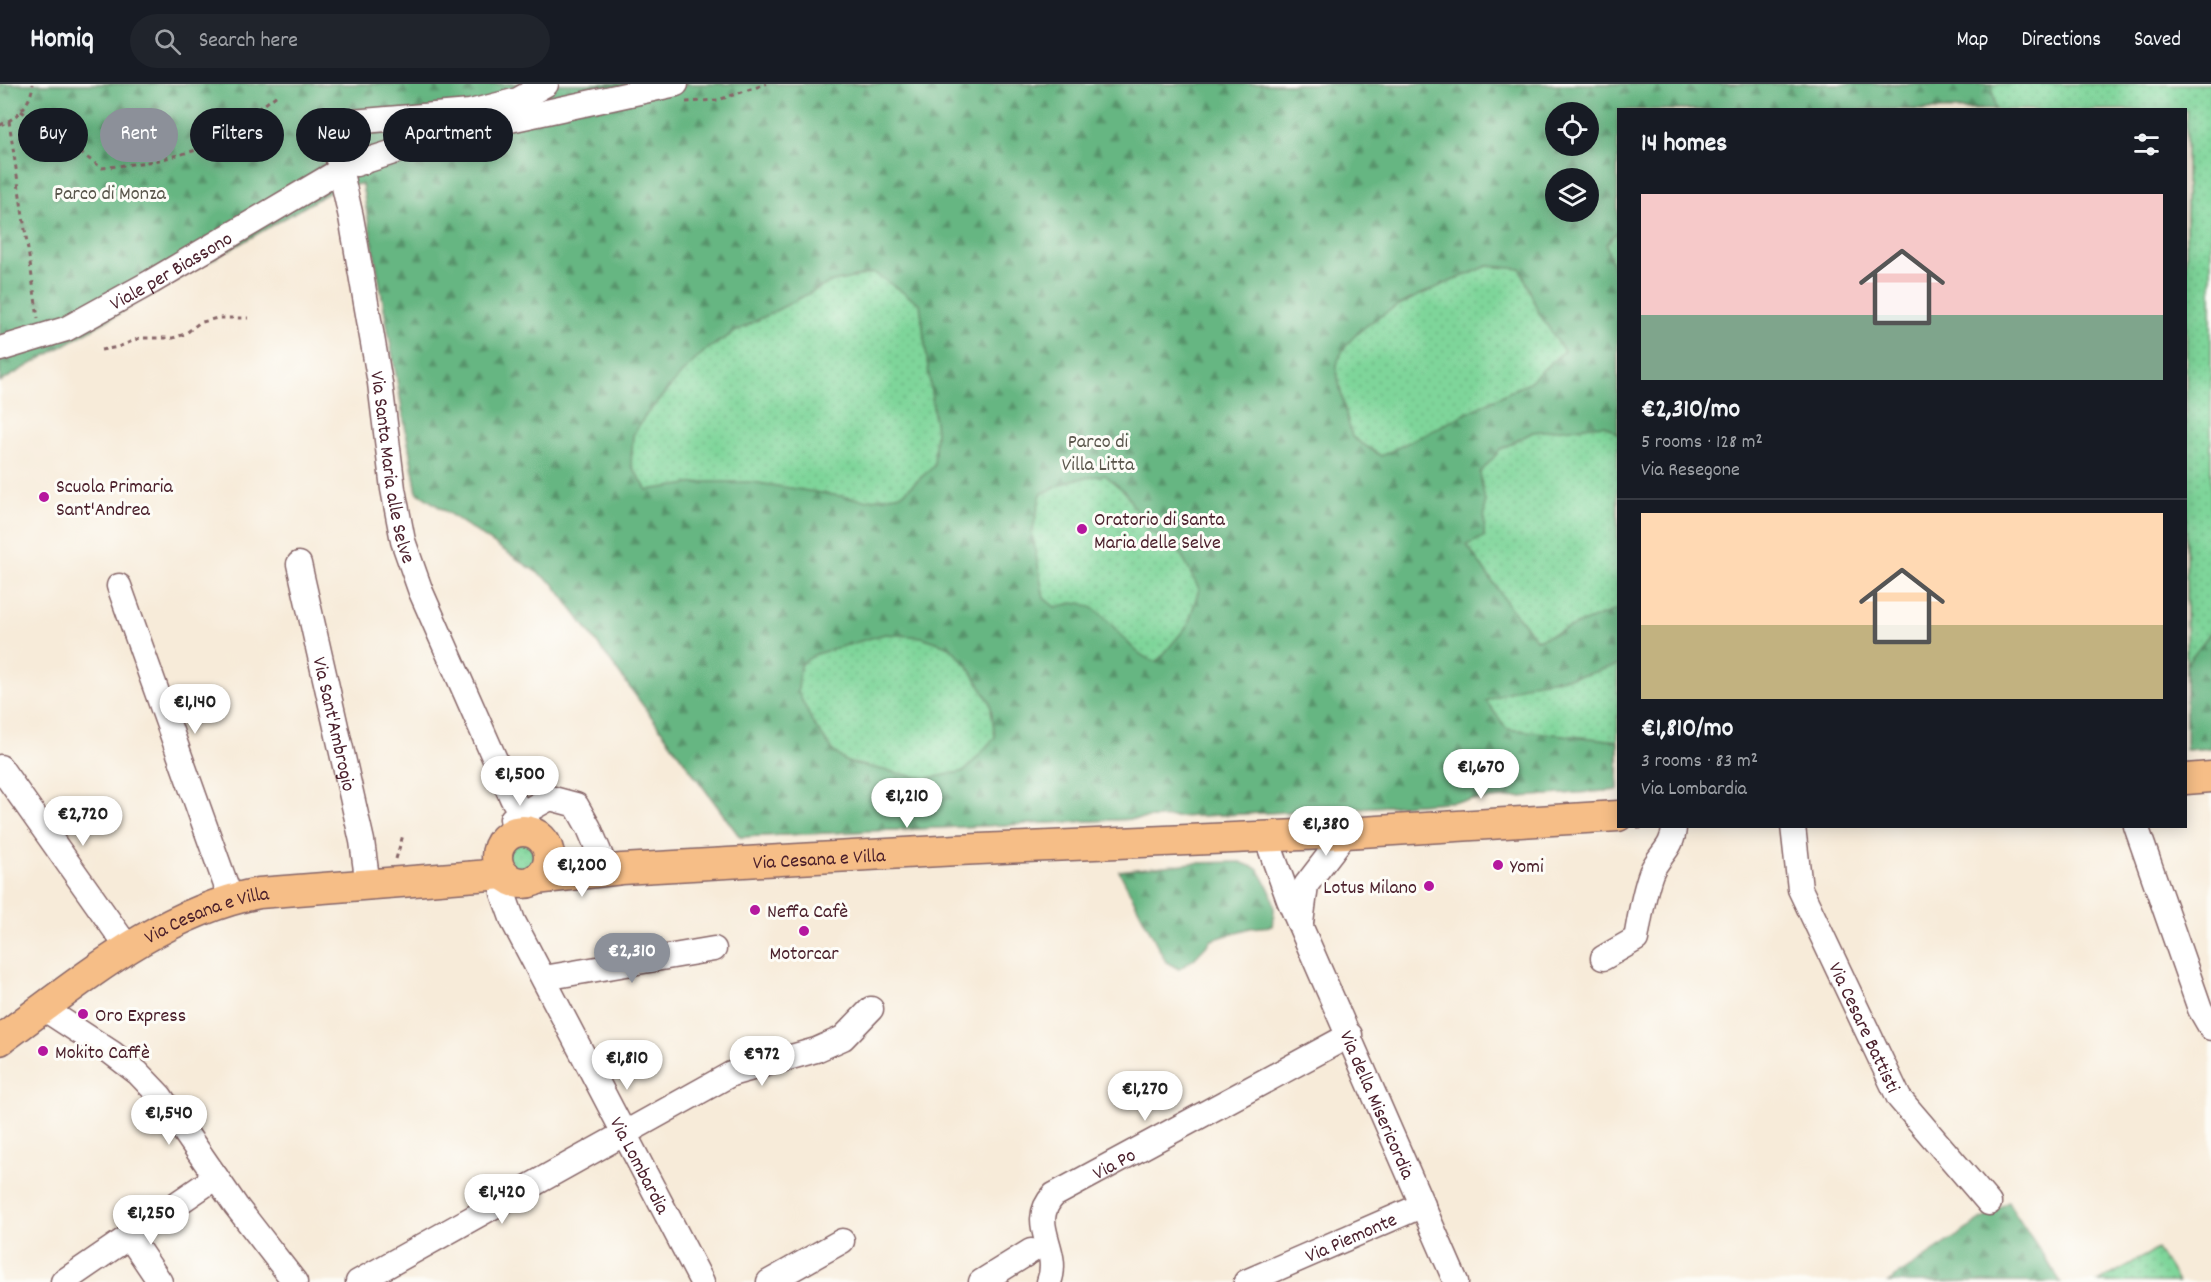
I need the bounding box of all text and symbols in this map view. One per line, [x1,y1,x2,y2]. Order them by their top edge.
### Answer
search box [130,14,550,68]
text: Homiq [30,21,94,61]
icon: search [151,25,184,58]
text: Search here [199,26,298,57]
text: Map [1957,26,1988,56]
text: Directions [2021,26,2101,56]
text: Saved [2134,26,2181,56]
map controls [1545,102,1599,222]
button: locate [1545,102,1599,156]
chip: Buy [18,108,88,162]
chip: Rent [100,108,178,162]
chip: Filters [190,108,284,162]
chip: New [296,108,371,162]
chip: Apartment [383,108,513,162]
text: 14 homes [1641,126,1727,163]
icon: filters [2130,128,2163,161]
button: layers [1545,168,1599,222]
park label: Parco di Monza [54,181,167,209]
street label: Viale per Biassono [106,226,239,319]
icon: home [1848,233,1956,341]
street label: Via Santa Maria alle Selve [361,369,421,568]
text: €2,310/mo [1641,392,1740,429]
park label: Parco di Villa Litta [1062,429,1135,480]
text: 5 rooms · 128 m² [1641,429,1763,457]
text: Via Resegone [1641,457,1740,485]
place label: Scuola Primaria Sant'Andrea [56,474,173,525]
marker: Scuola Primaria Sant'Andrea [37,490,51,504]
place label: Oratorio di Santa Maria delle Selve [1094,507,1226,558]
marker: Oratorio di Santa Maria delle Selve [1075,522,1089,536]
icon: home [1848,552,1956,660]
street label: Via Sant'Ambrogio [304,655,361,795]
pin: €1,140 [146,684,244,735]
text: €1,140 [174,689,216,717]
text: €1,810/mo [1641,711,1733,748]
text: 3 rooms · 83 m² [1641,748,1758,776]
pin: €1,670 [1432,749,1530,800]
text: €1,670 [1457,754,1505,782]
pin: €1,500 [471,756,569,807]
text: €1,500 [495,761,545,789]
text: Via Lombardia [1641,776,1747,804]
pin: €1,210 [858,778,956,829]
text: €1,210 [885,783,929,811]
pin: €2,720 [34,796,132,847]
text: €2,720 [58,801,109,829]
pin: €1,380 [1277,806,1375,857]
text: €1,380 [1302,811,1350,839]
street label: Via Cesana e Villa [752,843,887,879]
pin: €1,200 [533,847,631,898]
text: €1,200 [557,852,607,880]
place label: Yomi [1510,854,1544,882]
marker: Yomi [1491,858,1505,872]
place label: Lotus Milano [1323,875,1417,903]
marker: Lotus Milano [1422,879,1436,893]
street label: Via Cesana e Villa [140,881,271,953]
place label: Neffa Cafè [767,899,848,927]
marker: Neffa Cafè [748,903,762,917]
marker: Motorcar [797,924,811,938]
pin: €2,310 [583,933,681,984]
text: €2,310 [608,938,656,966]
place label: Motorcar [769,941,839,969]
street label: Via Cesare Battisti [1820,958,1906,1098]
place label: Oro Express [95,1003,186,1031]
marker: Oro Express [76,1007,90,1021]
street label: Via della Misericordia [1331,1027,1421,1185]
pin: €972 [726,1036,798,1087]
place label: Mokito Caffè [55,1040,150,1068]
pin: €1,810 [578,1040,676,1091]
text: €972 [744,1041,780,1069]
marker: Mokito Caffè [36,1044,50,1058]
text: €1,810 [606,1045,648,1073]
pin: €1,270 [1096,1071,1194,1122]
text: €1,270 [1122,1076,1168,1104]
pin: €1,540 [120,1095,218,1146]
text: €1,540 [145,1100,193,1128]
street label: Via Lombardia [601,1113,675,1220]
street label: Via Po [1088,1142,1142,1189]
pin: €1,420 [453,1174,551,1225]
text: €1,420 [478,1179,526,1207]
pin: €1,250 [102,1195,200,1246]
text: €1,250 [127,1200,175,1228]
street label: Via Piemonte [1302,1207,1402,1271]

